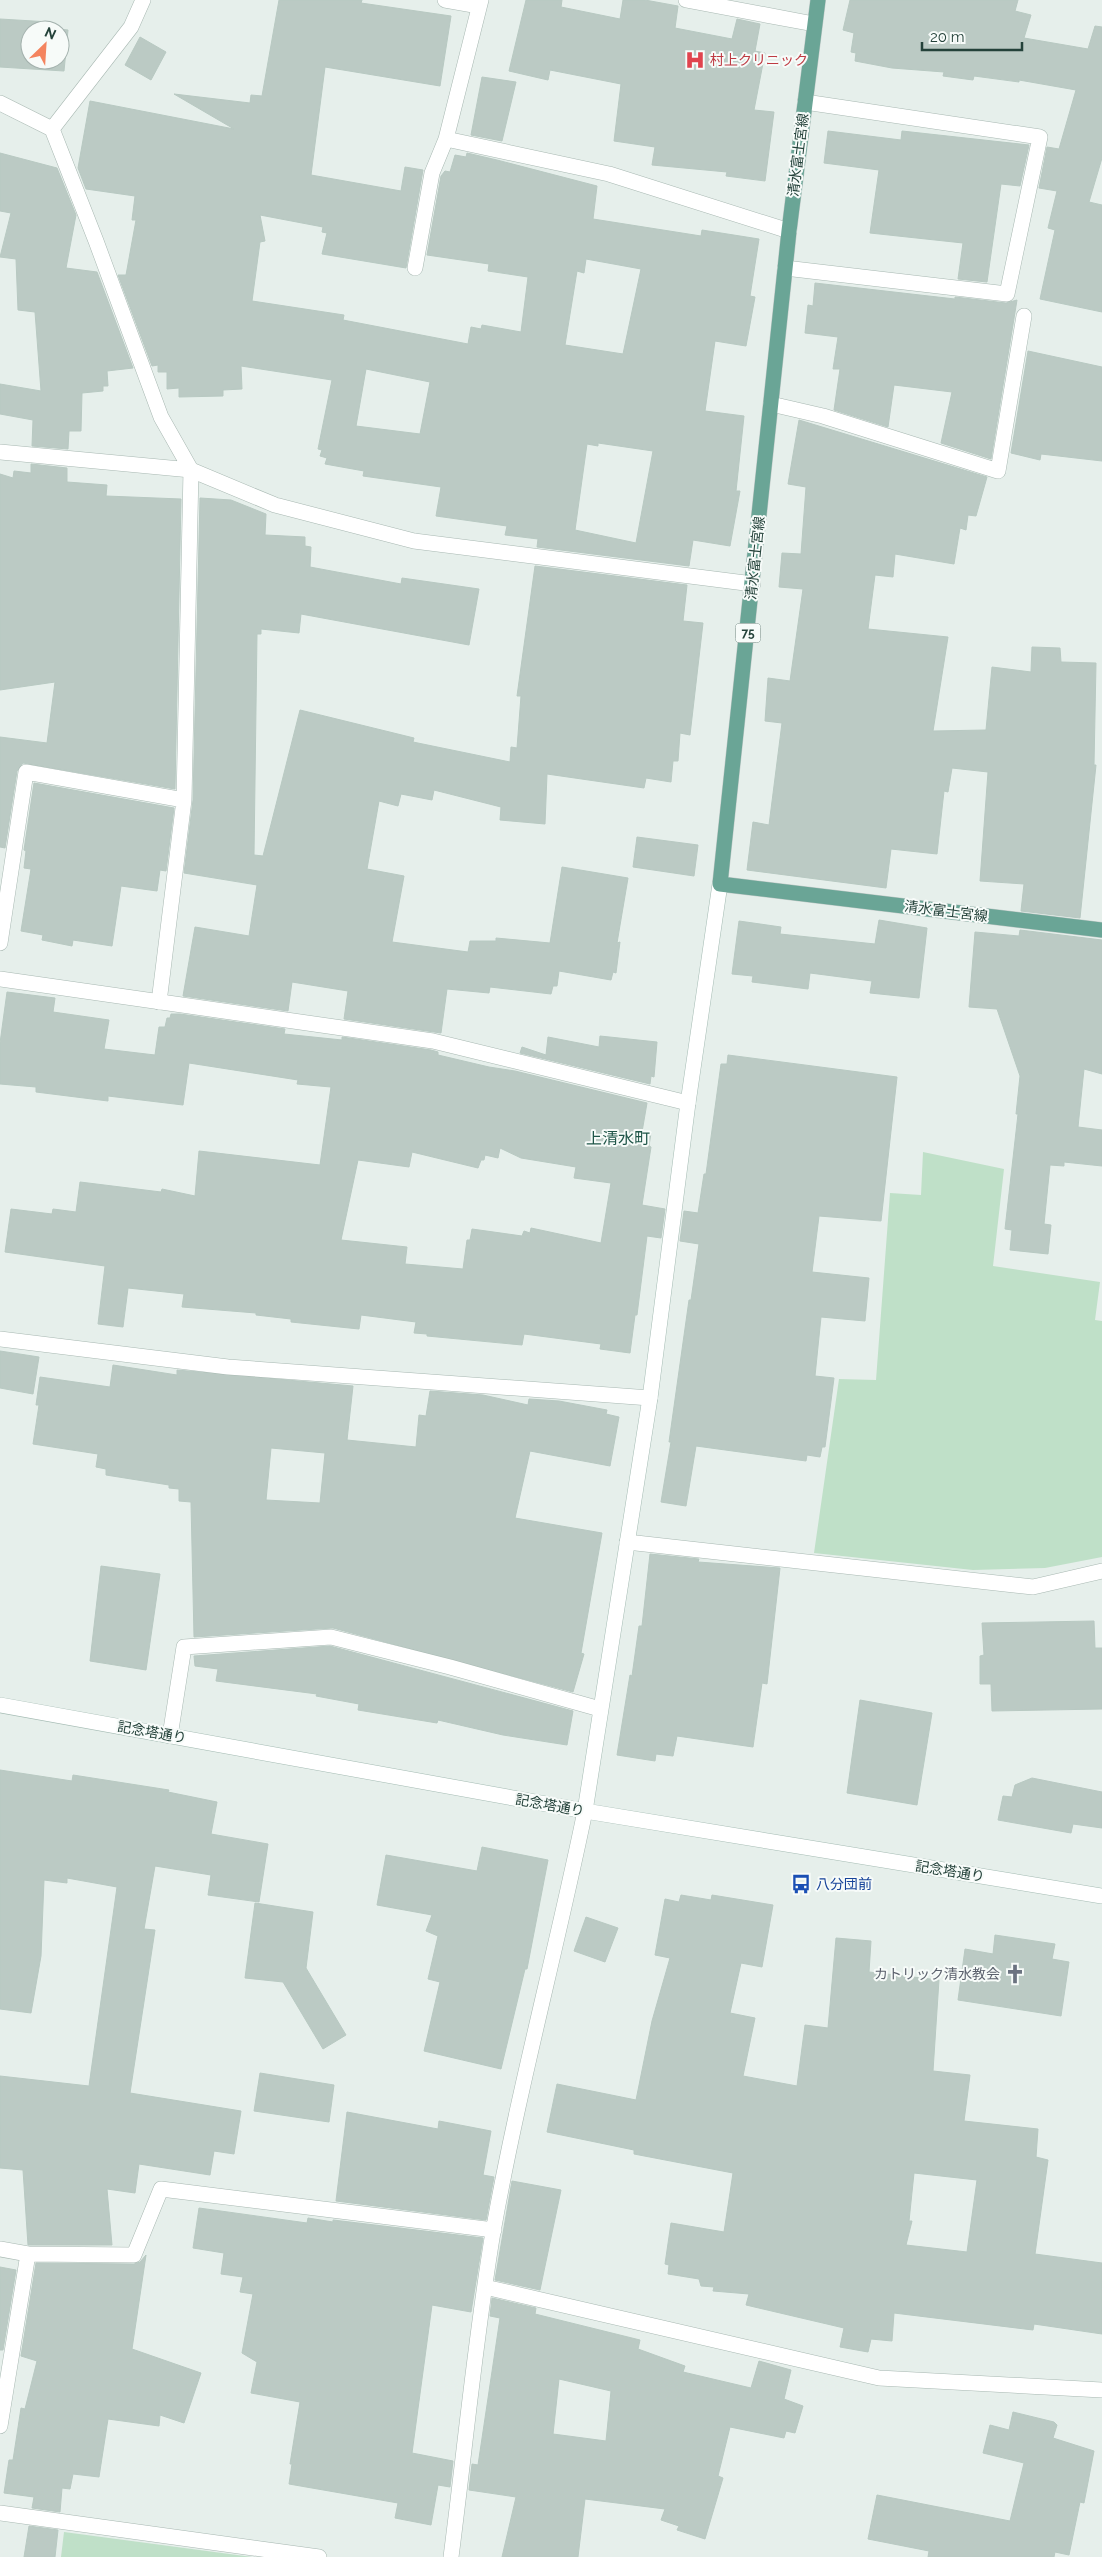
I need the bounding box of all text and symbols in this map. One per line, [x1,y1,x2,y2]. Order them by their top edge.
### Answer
north arrow [20,20,70,70]
scale bar [922,20,1022,52]
text: N [42,24,59,43]
text: 20 m [930,28,965,46]
hospital icon: 村上クリニック [684,49,706,71]
place label: 村上クリニック [710,52,808,68]
street label: 清水富士宮線 [785,112,811,198]
street label: 清水富士宮線 [743,515,767,601]
road number: 75 [736,624,760,642]
street label: 清水富士宮線 [903,898,989,924]
district label: 上清水町 [586,1129,650,1148]
street label: 記念塔通り [116,1718,188,1746]
street label: 記念塔通り [514,1791,586,1819]
street label: 記念塔通り [914,1858,986,1884]
bus stop icon: 八分団前 [790,1873,812,1895]
place label: 八分団前 [816,1876,872,1892]
church icon: カトリック清水教会 [1004,1963,1026,1985]
place label: カトリック清水教会 [874,1966,1000,1982]

